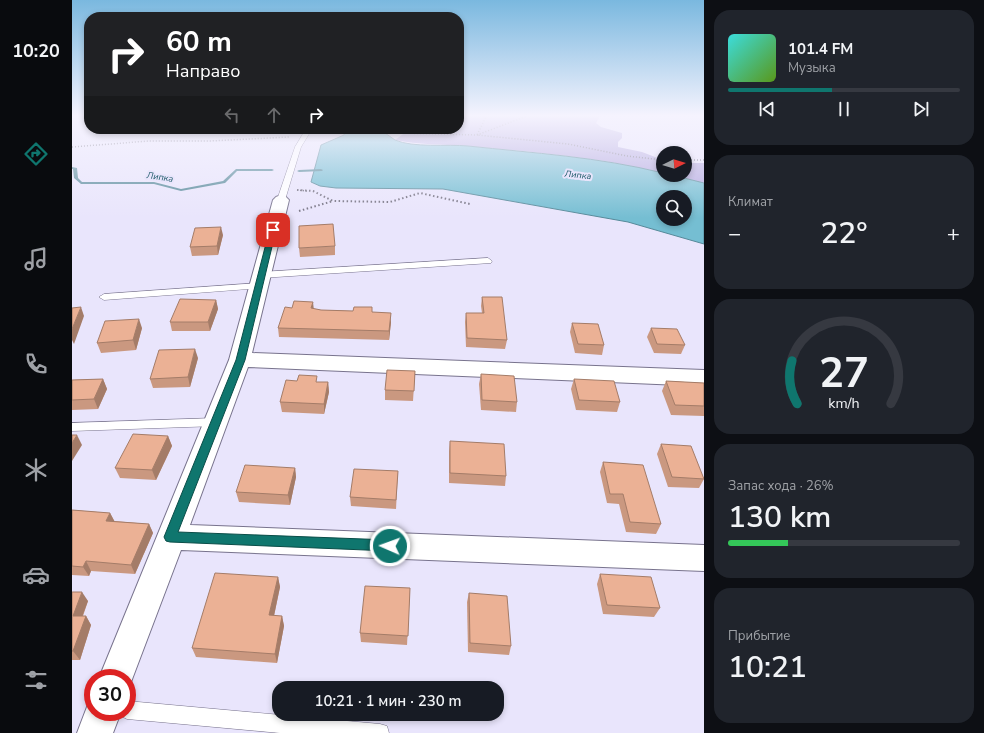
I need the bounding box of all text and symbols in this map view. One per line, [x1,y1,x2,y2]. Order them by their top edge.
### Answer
text: 60 m [166,23,232,61]
icon: right [100,28,152,80]
text: 10:20 [12,39,60,63]
text: 101.4 FM [788,39,853,59]
text: Направо [166,59,240,83]
text: Музыка [788,59,836,77]
icon: previous [756,98,778,120]
icon: pause [833,98,855,120]
icon: next [910,98,932,120]
icon: left [221,104,243,126]
icon: ahead [263,104,285,126]
icon: right [305,104,327,126]
icon: directions [22,140,50,168]
north arrow [656,146,692,182]
map controls [656,146,692,226]
water label: Липка [563,168,592,182]
water label: Липка [145,169,174,185]
button: search [656,190,692,226]
text: Климат [728,193,773,211]
pin [256,213,290,247]
text: 22° [820,213,868,254]
icon: arrive [262,219,284,241]
text: − [728,219,741,249]
text: + [947,219,960,249]
icon: music [22,245,50,273]
text: 27 [819,345,869,402]
icon: phone [22,350,50,378]
text: km/h [828,394,860,413]
icon: climate [22,456,50,484]
text: Запас хода · 26% [728,477,834,495]
text: 130 km [728,497,831,538]
position arrow [369,525,411,567]
icon: car [22,561,50,589]
text: Прибытие [728,627,790,645]
text: 10:21 [728,647,807,688]
icon: filters [22,666,50,694]
speed limit sign: 30 [84,669,136,721]
text: 10:21 · 1 мин · 230 m [314,691,462,711]

